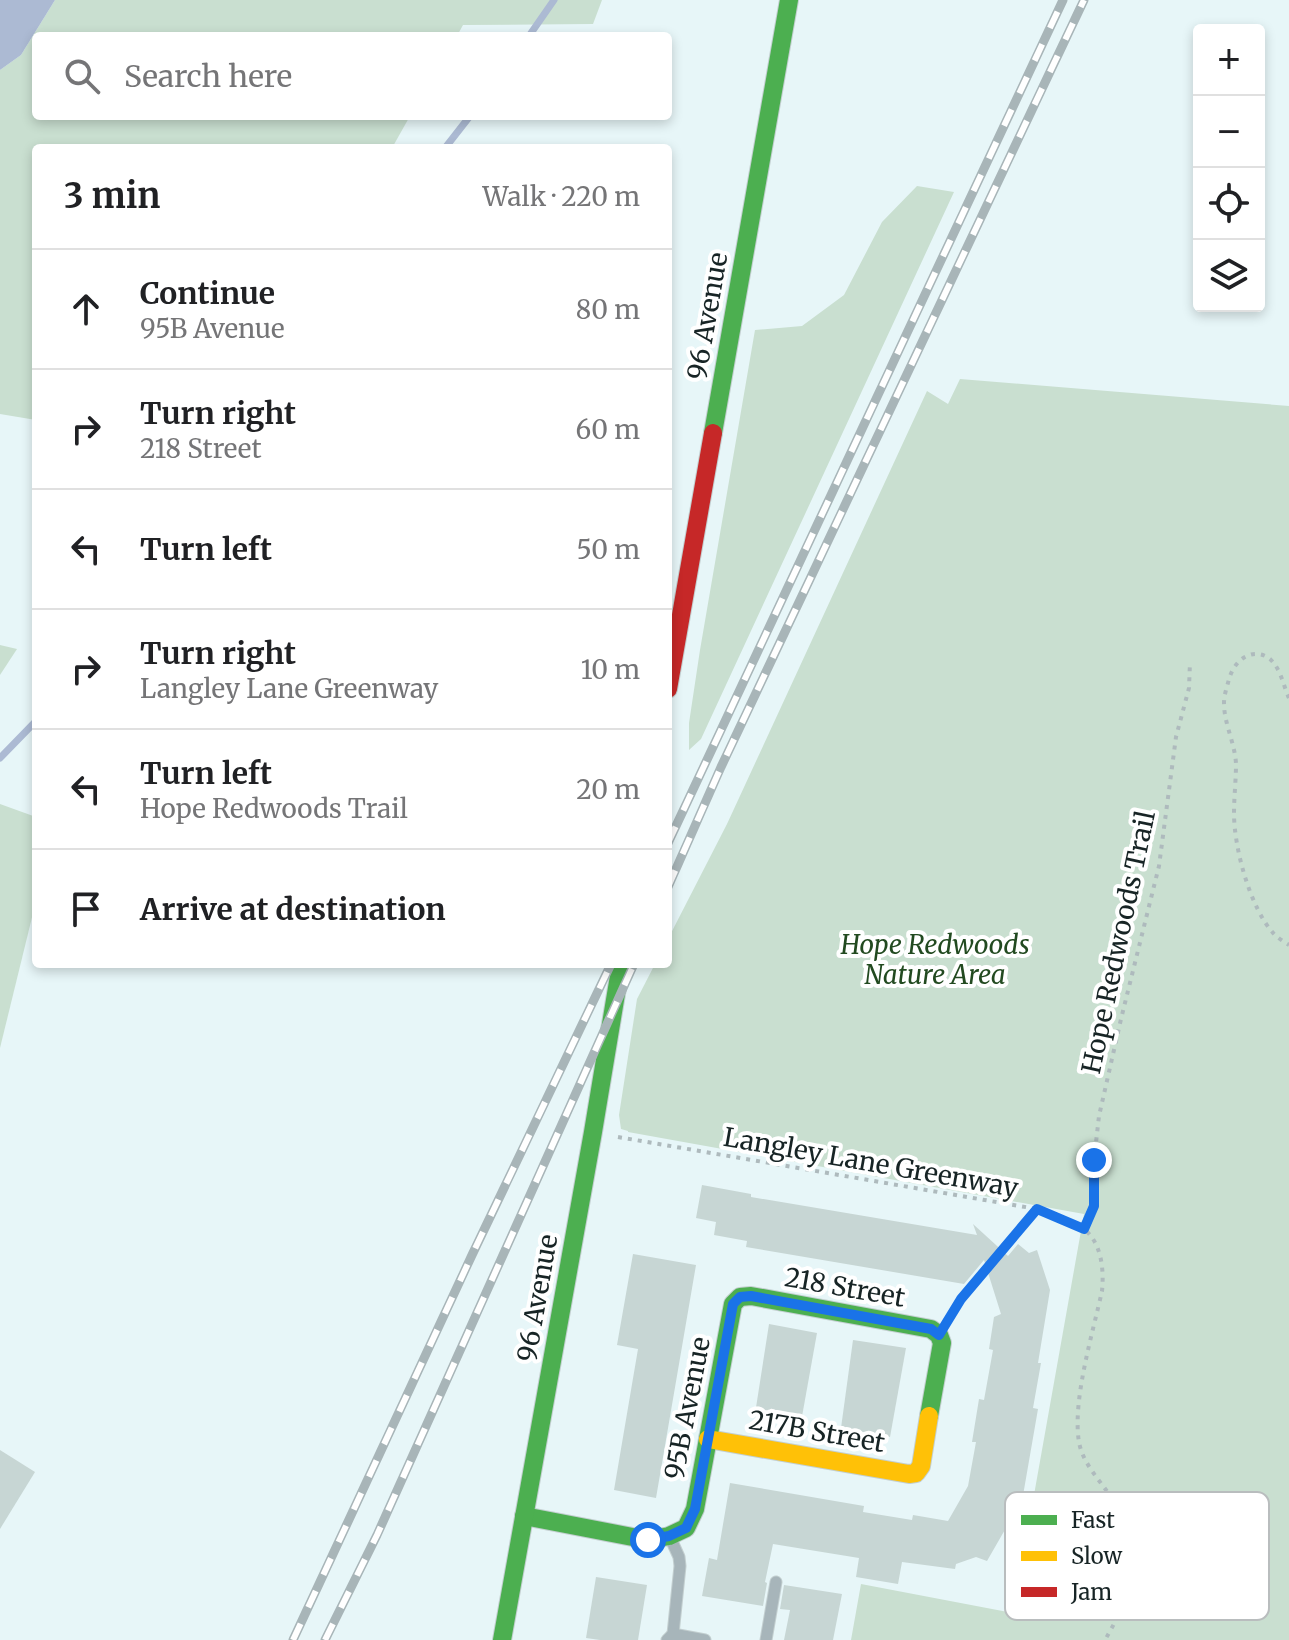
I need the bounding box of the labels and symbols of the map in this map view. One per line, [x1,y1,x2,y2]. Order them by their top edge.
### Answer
street label: 96 Avenue [680,250,734,382]
street label: Hope Redwoods Trail [1074,808,1162,1076]
park label: Hope Redwoods Nature Area [839,928,1030,991]
street label: Langley Lane Greenway [721,1120,1022,1204]
route end [1076,1142,1112,1178]
street label: 96 Avenue [510,1232,564,1364]
street label: 218 Street [782,1260,908,1314]
street label: 95B Avenue [657,1334,717,1482]
street label: 217B Street [746,1403,888,1459]
legend [1005,1492,1269,1620]
text: Fast [1071,1506,1115,1534]
route start [630,1522,666,1558]
text: Slow [1071,1542,1122,1570]
text: Jam [1070,1578,1112,1606]

